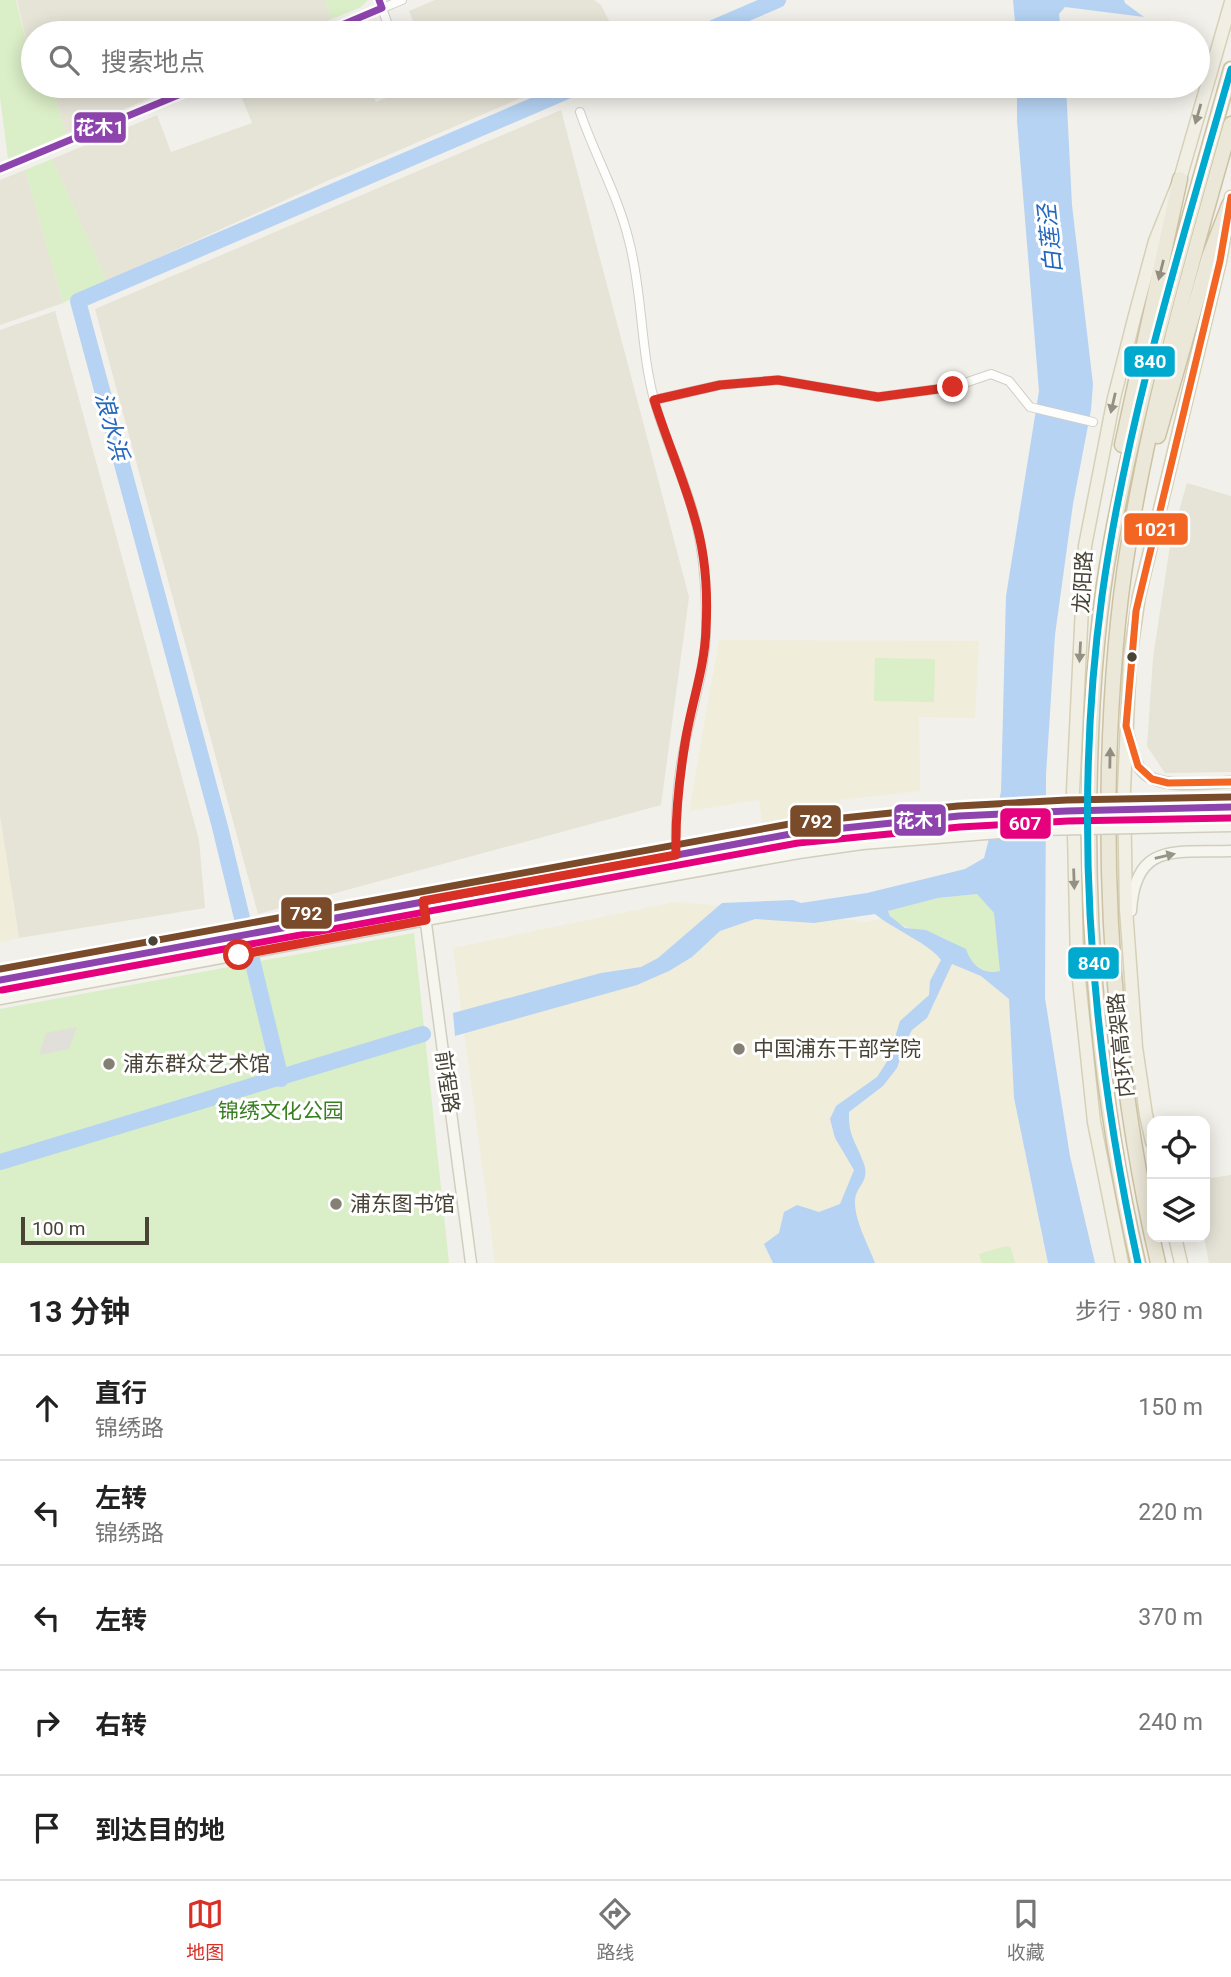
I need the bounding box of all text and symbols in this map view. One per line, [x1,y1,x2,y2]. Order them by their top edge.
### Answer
search box [21,21,1210,98]
icon: search [45,41,83,79]
text: 搜索地点 [101,47,205,77]
one-way arrow [1193,104,1203,125]
line badge: 花木1 [73,111,127,144]
text: 花木1 [76,116,124,139]
water label: 白莲泾 [1033,201,1068,275]
one-way arrow [1155,259,1166,281]
line badge: 840 [1123,345,1176,378]
text: 840 [1134,350,1166,373]
route end [937,371,968,402]
water label: 浪水浜 [90,389,134,465]
one-way arrow [1107,392,1118,414]
line badge: 1021 [1123,512,1189,546]
text: 1021 [1134,518,1178,541]
street label: 龙阳路 [1069,550,1097,614]
one-way arrow [1074,641,1085,663]
unlabelled marker [1125,650,1139,664]
one-way arrow [1104,747,1115,769]
line badge: 花木1 [893,803,947,837]
line badge: 792 [789,804,842,838]
line badge: 607 [999,807,1052,840]
text: 花木1 [896,809,944,832]
text: 792 [800,810,832,833]
text: 607 [1009,812,1041,835]
one-way arrow [1155,850,1177,861]
one-way arrow [1068,868,1079,890]
line badge: 792 [280,896,333,930]
text: 792 [290,902,322,925]
unlabelled marker [146,934,160,948]
route start [223,939,254,970]
line badge: 840 [1067,946,1120,980]
text: 840 [1078,952,1110,975]
street label: 内环高架路 [1104,992,1138,1098]
place label: 中国浦东干部学院 [753,1037,921,1061]
marker: 中国浦东干部学院 [731,1041,747,1057]
street label: 前程路 [431,1049,463,1115]
place label: 浦东群众艺术馆 [123,1052,270,1076]
marker: 浦东群众艺术馆 [101,1056,117,1072]
park label: 锦绣文化公园 [218,1099,344,1123]
map controls [1147,1116,1210,1242]
button: locate [1147,1116,1210,1179]
button: layers [1147,1179,1210,1242]
place label: 浦东图书馆 [350,1192,455,1216]
marker: 浦东图书馆 [328,1196,344,1212]
scale bar [21,1214,149,1246]
text: 100 m [32,1217,85,1240]
text: 13 分钟 [28,1294,130,1329]
text: 步行 · 980 m [1075,1298,1203,1325]
text: 直行 [95,1378,147,1408]
icon: ahead [28,1389,66,1427]
text: 150 m [1138,1394,1203,1421]
text: 锦绣路 [95,1415,164,1442]
text: 左转 [95,1483,147,1513]
icon: left [28,1494,66,1532]
text: 220 m [1138,1499,1203,1526]
text: 锦绣路 [95,1520,164,1547]
icon: left [28,1599,66,1637]
text: 370 m [1138,1604,1203,1631]
text: 左转 [95,1605,147,1635]
icon: right [28,1704,66,1742]
text: 240 m [1138,1709,1203,1736]
text: 右转 [95,1710,147,1740]
icon: arrive [28,1809,66,1847]
text: 到达目的地 [95,1815,225,1845]
tab: 地图 [186,1895,224,1964]
tab: 路线 [596,1895,635,1964]
tab: 收藏 [1007,1895,1045,1964]

